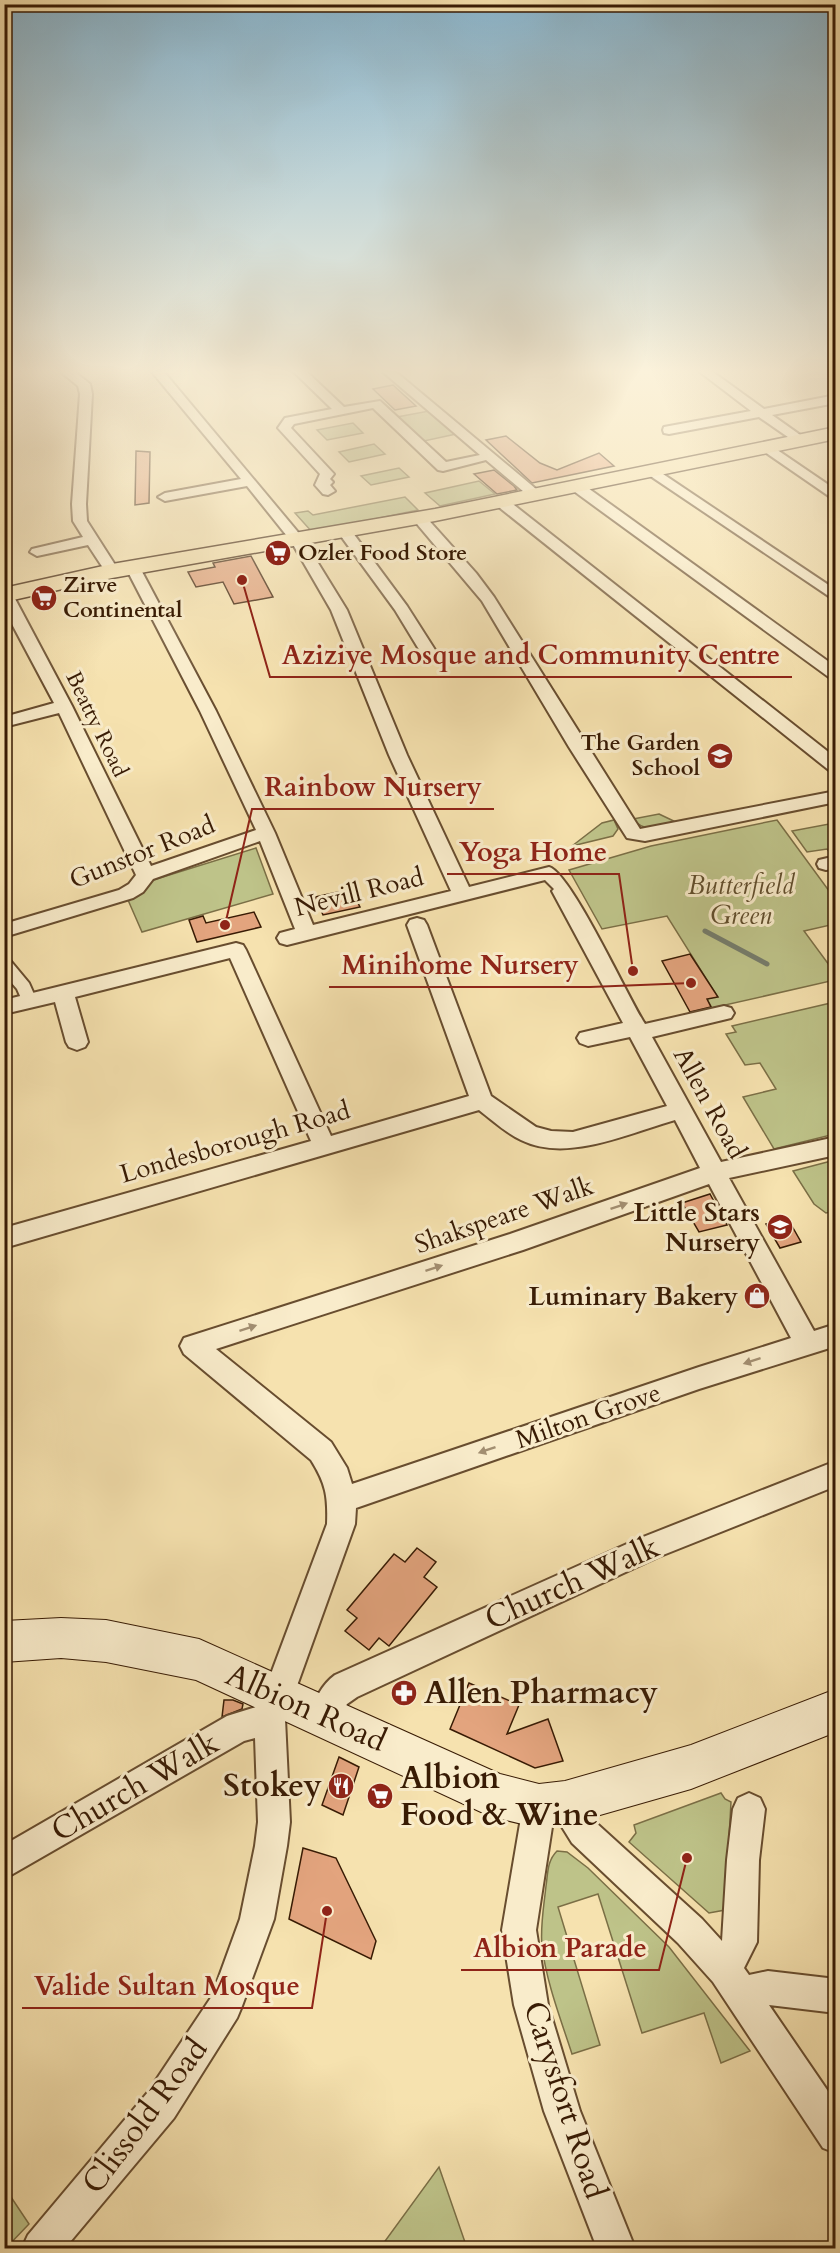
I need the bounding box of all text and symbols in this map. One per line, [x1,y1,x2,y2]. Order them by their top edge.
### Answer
supermarket icon: Ozler Food Store [263,538,293,568]
place label: Ozler Food Store [298,538,467,568]
place label: Zirve Continental [63,570,183,625]
supermarket icon: Zirve Continental [29,583,59,613]
callout: Aziziye Mosque and Community Centre [270,632,792,677]
text: Aziziye Mosque and Community Centre [282,637,780,674]
street label: Beatty Road [58,666,136,782]
place label: The Garden School [580,728,701,783]
school or university icon: The Garden School [705,741,735,771]
callout: Rainbow Nursery [252,764,494,809]
text: Rainbow Nursery [264,769,482,806]
street label: Gunstor Road [64,807,220,897]
callout: Yoga Home [447,829,619,874]
text: Yoga Home [459,834,607,871]
street label: Nevill Road [291,859,427,925]
park label: Butterfield Green [688,868,796,933]
callout: Minihome Nursery [329,942,590,987]
text: Minihome Nursery [341,947,579,984]
street label: Allen Road [665,1041,755,1165]
street label: Londesborough Road [116,1092,354,1192]
street label: Shakspeare Walk [410,1168,598,1262]
place label: Little Stars Nursery [633,1195,760,1260]
one-way arrow [610,1200,628,1210]
school or university icon: Little Stars Nursery [765,1212,795,1242]
one-way arrow [425,1263,443,1273]
place label: Luminary Bakery [529,1279,738,1314]
shop icon: Luminary Bakery [742,1281,772,1311]
one-way arrow [239,1323,257,1332]
one-way arrow [743,1357,761,1366]
street label: Milton Grove [511,1375,665,1457]
one-way arrow [478,1446,496,1455]
street label: Church Walk [478,1525,666,1641]
street label: Albion Road [219,1653,393,1763]
place label: Allen Pharmacy [424,1671,658,1715]
pharmacy icon: Allen Pharmacy [389,1678,419,1708]
street label: Church Walk [43,1721,227,1853]
place label: Albion Food & Wine [400,1756,599,1837]
place label: Stokey [223,1764,322,1808]
restaurant icon: Stokey [326,1771,356,1801]
supermarket icon: Albion Food & Wine [365,1781,395,1811]
callout: Albion Parade [461,1925,659,1970]
text: Albion Parade [473,1930,647,1967]
callout: Valide Sultan Mosque [22,1963,312,2008]
text: Valide Sultan Mosque [34,1968,300,2005]
street label: Carysfort Road [512,1996,618,2204]
street label: Clissold Road [72,2029,218,2203]

